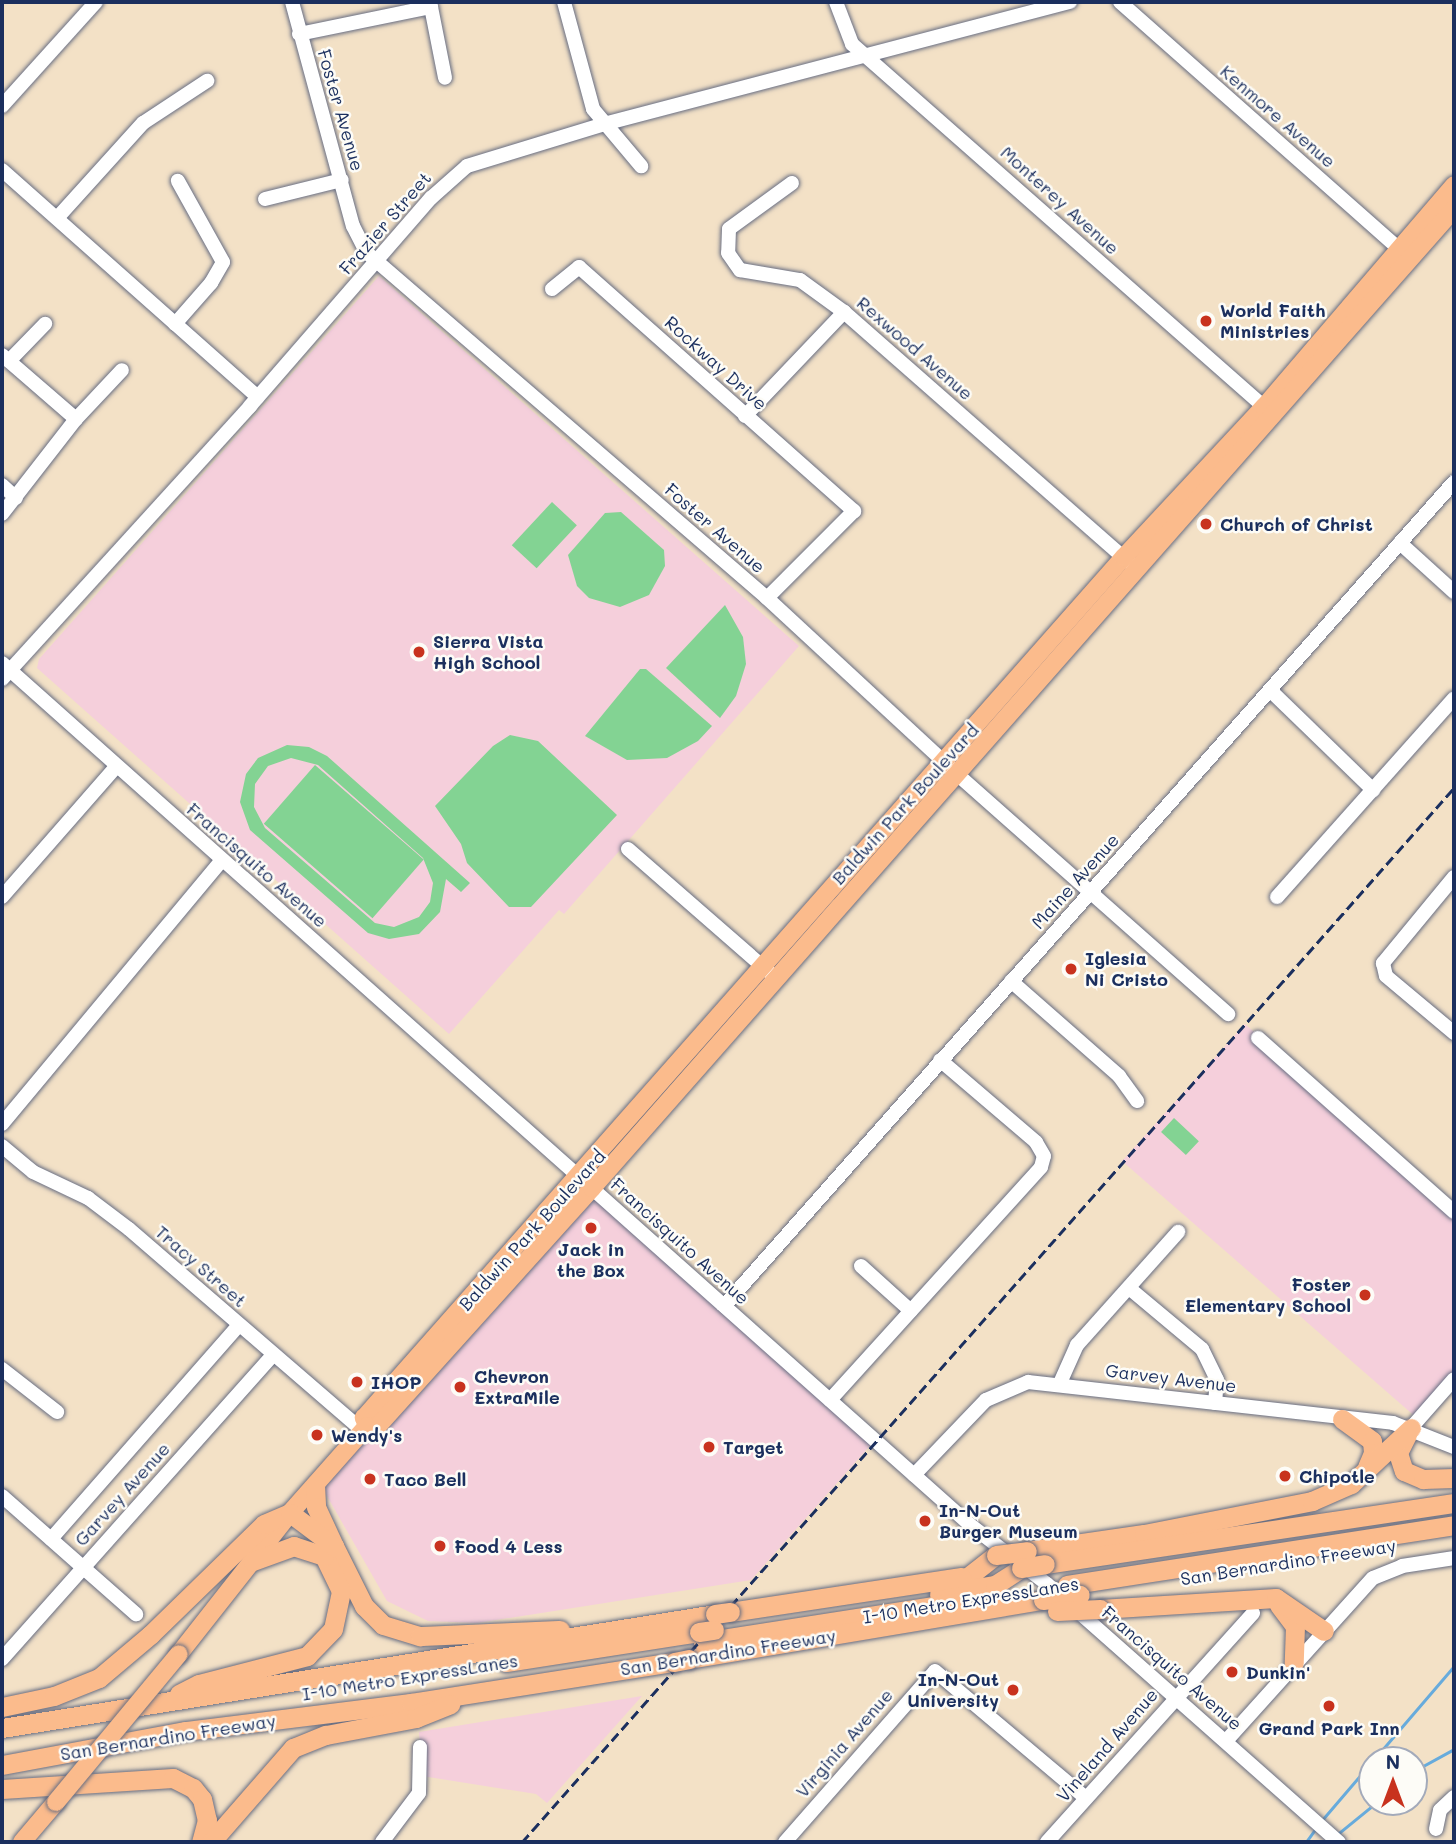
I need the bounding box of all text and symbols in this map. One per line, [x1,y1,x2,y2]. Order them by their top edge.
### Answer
street label: Foster Avenue [313,47,369,173]
street label: Kenmore Avenue [1216,60,1340,172]
street label: Monterey Avenue [996,141,1124,259]
street label: Frazier Street [335,167,435,279]
street label: Rexwood Avenue [853,292,977,404]
place label: World Faith Ministries [1220,300,1325,342]
street label: Rockway Drive [660,311,772,415]
marker: World Faith Ministries [1198,313,1214,329]
street label: Foster Avenue [661,479,769,577]
place label: Church of Christ [1220,513,1373,535]
marker: Church of Christ [1198,516,1214,532]
place label: Sierra Vista High School [433,631,543,674]
marker: Sierra Vista High School [411,644,427,660]
street label: Baldwin Park Boulevard [827,719,983,889]
street label: Francisquito Avenue [183,798,331,932]
street label: Maine Avenue [1027,829,1123,933]
place label: Iglesia Ni Cristo [1085,948,1168,990]
marker: Iglesia Ni Cristo [1063,961,1079,977]
street label: Baldwin Park Boulevard [454,1145,610,1315]
street label: Francisquito Avenue [606,1173,754,1309]
marker: Jack in the Box [583,1220,599,1236]
street label: Tracy Street [151,1221,251,1311]
place label: Jack in the Box [557,1239,625,1282]
place label: Foster Elementary School [1185,1274,1351,1316]
marker: Foster Elementary School [1357,1287,1373,1303]
street label: Garvey Avenue [1104,1359,1238,1397]
place label: Chevron ExtraMile [474,1366,560,1408]
place label: IHOP [371,1371,422,1393]
marker: IHOP [349,1374,365,1390]
marker: Chevron ExtraMile [452,1379,468,1395]
place label: Wendy's [331,1424,402,1446]
marker: Wendy's [309,1427,325,1443]
place label: Target [723,1436,784,1458]
street label: Garvey Avenue [70,1438,174,1550]
marker: Target [701,1439,717,1455]
place label: Chipotle [1299,1465,1375,1487]
place label: Taco Bell [384,1468,466,1490]
marker: Chipotle [1277,1468,1293,1484]
marker: Taco Bell [362,1471,378,1487]
place label: In-N-Out Burger Museum [939,1500,1077,1542]
marker: In-N-Out Burger Museum [917,1513,933,1529]
street label: San Bernardino Freeway [1179,1534,1397,1590]
place label: Food 4 Less [454,1535,562,1557]
marker: Food 4 Less [432,1538,448,1554]
street label: I-10 Metro ExpressLanes [862,1572,1080,1628]
street label: Francisquito Avenue [1098,1601,1246,1735]
street label: San Bernardino Freeway [619,1624,837,1680]
street label: I-10 Metro ExpressLanes [301,1649,519,1705]
place label: Dunkin' [1246,1661,1310,1683]
marker: Dunkin' [1224,1664,1240,1680]
place label: In-N-Out University [907,1669,999,1712]
marker: In-N-Out University [1005,1682,1021,1698]
street label: Virginia Avenue [791,1684,897,1802]
street label: Vineland Avenue [1052,1684,1162,1806]
marker: Grand Park Inn [1321,1698,1337,1714]
street label: San Bernardino Freeway [59,1709,277,1765]
place label: Grand Park Inn [1258,1717,1400,1739]
north arrow [1358,1746,1428,1816]
text: N [1386,1749,1400,1774]

